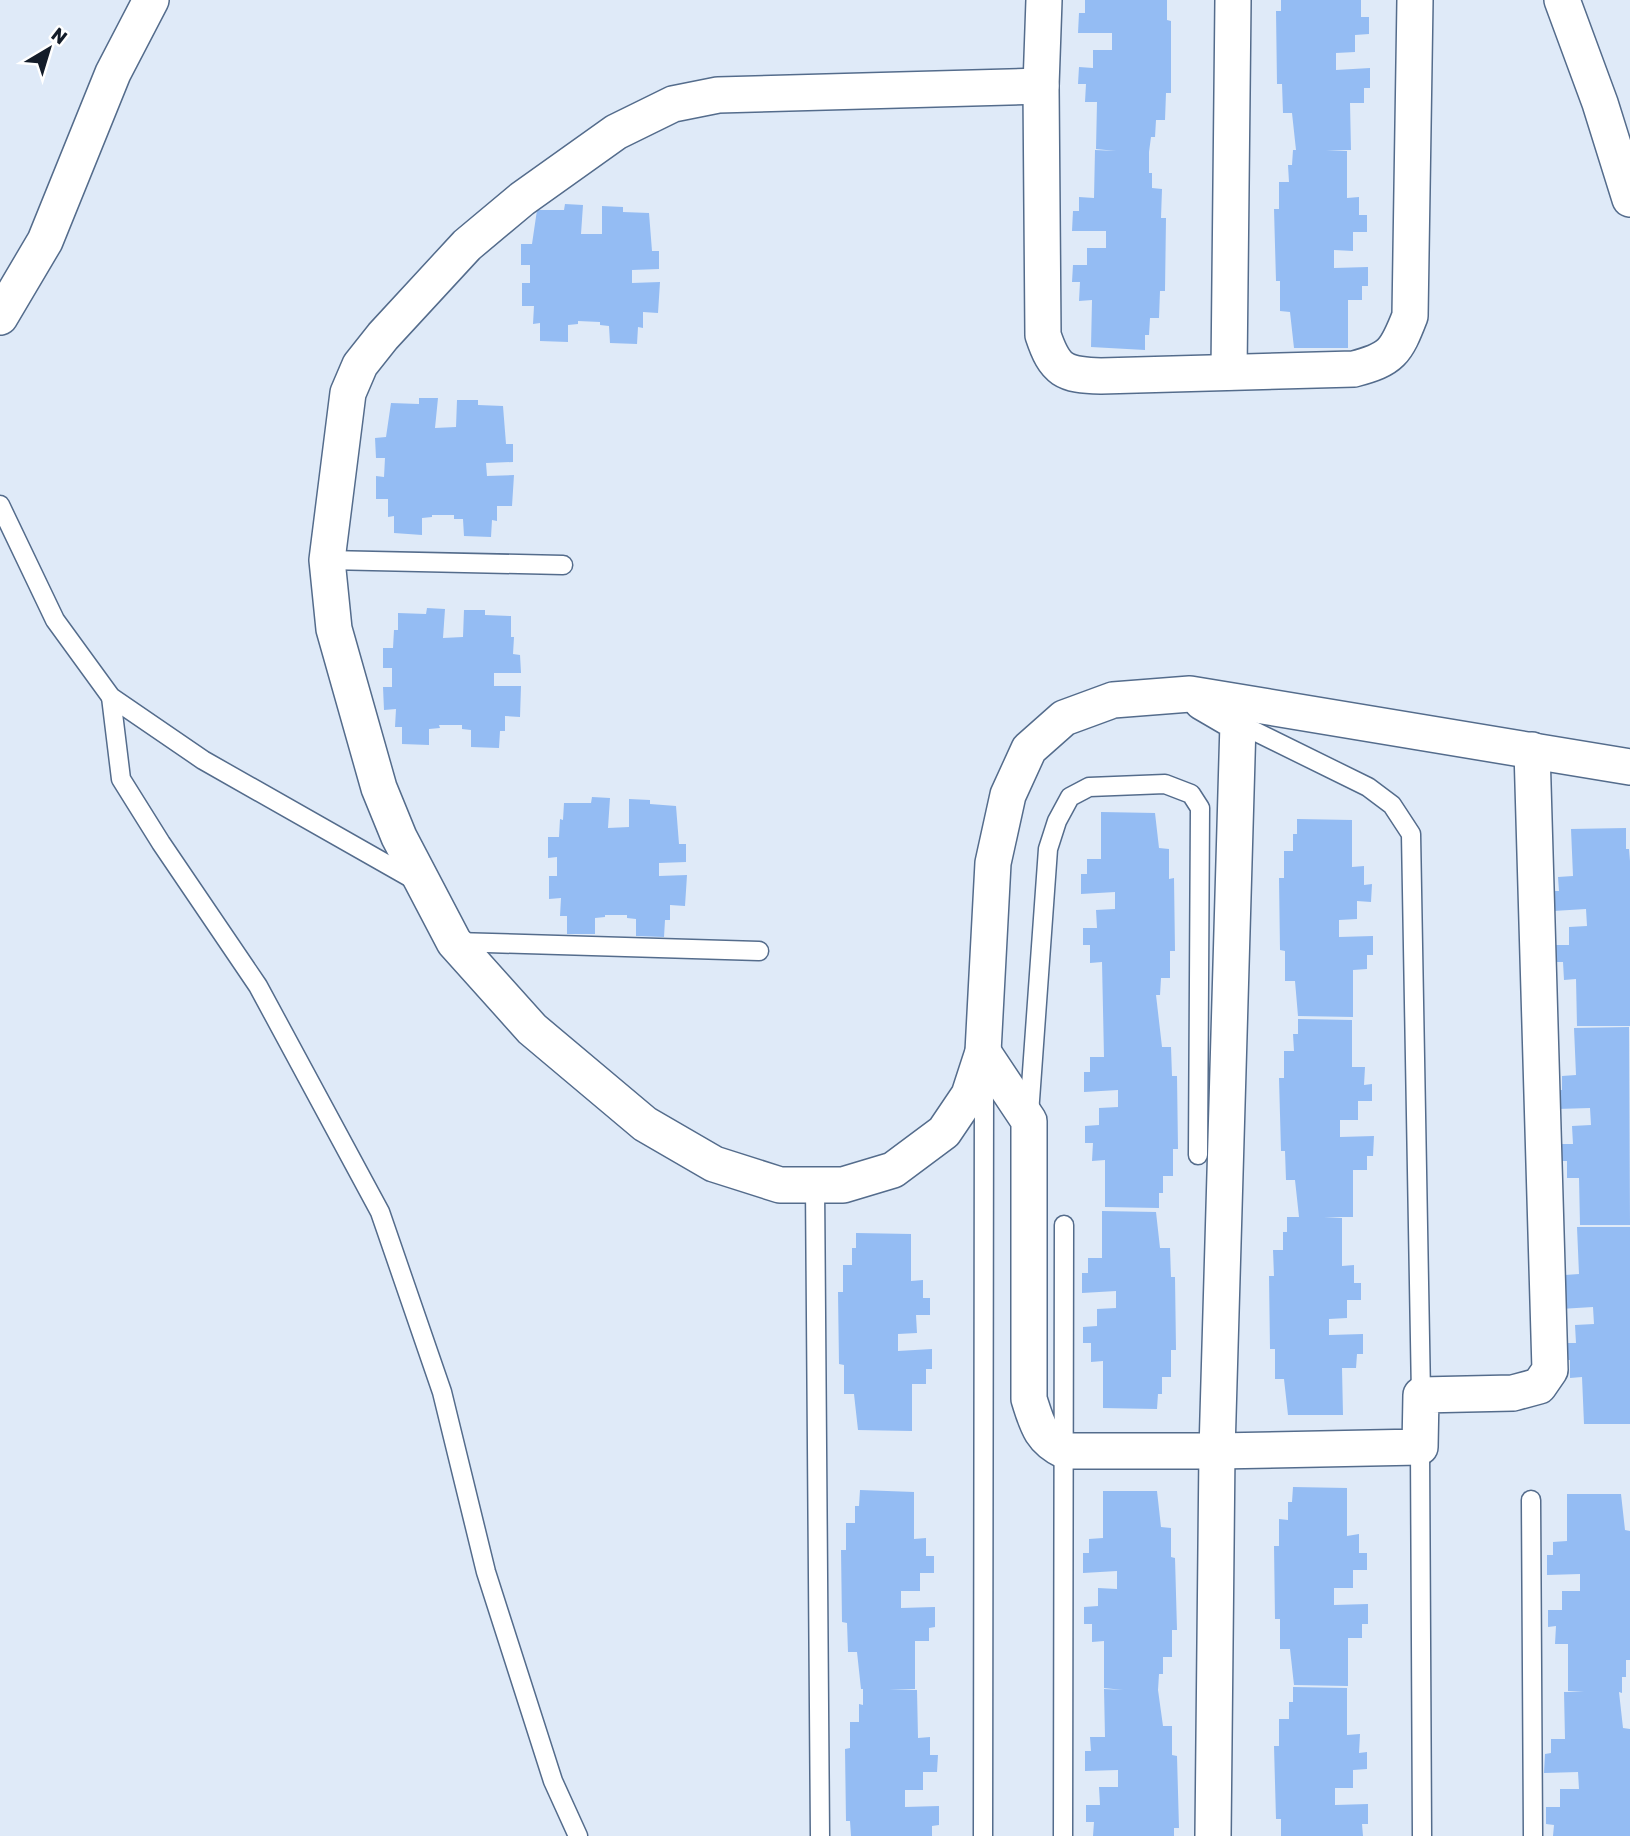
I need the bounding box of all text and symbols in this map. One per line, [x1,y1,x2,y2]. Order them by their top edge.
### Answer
north arrow [14,14,84,84]
text: N [47,23,72,49]

